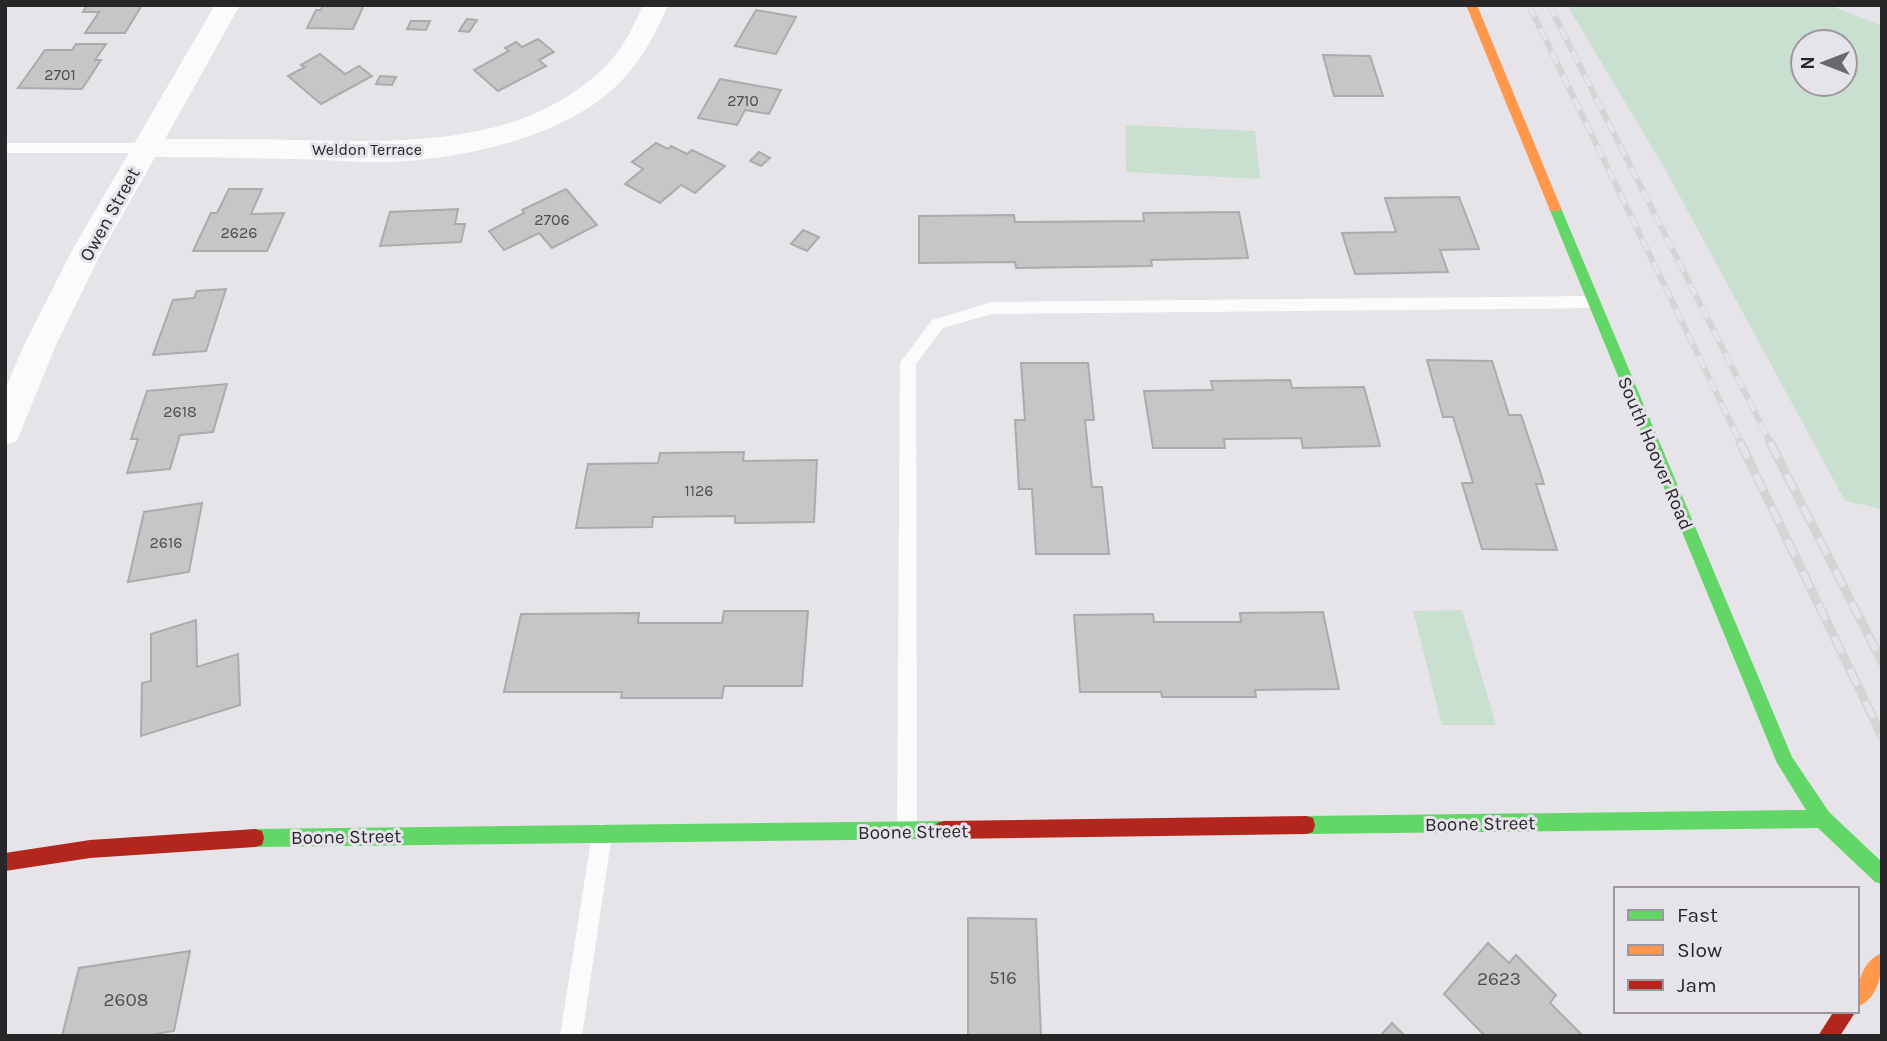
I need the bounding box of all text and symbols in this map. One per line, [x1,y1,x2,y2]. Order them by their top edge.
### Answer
north arrow [1789,28,1859,98]
text: N [1797,56,1819,70]
house number: 2701 [44,65,76,84]
house number: 2710 [727,91,759,110]
street label: Weldon Terrace [312,140,422,159]
street label: Owen Street [75,164,145,265]
house number: 2706 [534,210,570,229]
house number: 2626 [221,223,257,242]
street label: South Hoover Road [1613,373,1697,533]
house number: 2618 [163,402,197,421]
house number: 1126 [684,481,714,500]
house number: 2616 [150,533,182,552]
street label: Boone Street [1425,812,1535,836]
street label: Boone Street [858,820,968,844]
street label: Boone Street [291,825,401,849]
legend [1614,887,1859,1013]
text: Fast [1677,903,1718,927]
text: Slow [1677,938,1722,962]
house number: 516 [989,967,1017,989]
house number: 2623 [1477,968,1521,990]
text: Jam [1677,973,1717,997]
house number: 2608 [104,989,148,1011]

